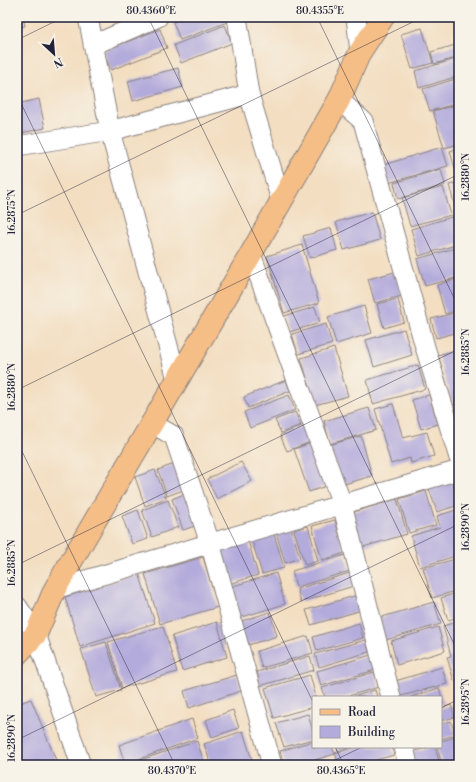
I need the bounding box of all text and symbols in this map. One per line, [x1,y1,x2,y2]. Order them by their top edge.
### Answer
text: 80.4360°E [126,5,176,17]
text: 80.4355°E [296,5,344,17]
north arrow [34,34,74,74]
text: N [51,54,65,70]
text: 16.2880°N [460,152,472,201]
text: 16.2875°N [6,189,18,235]
text: 16.2885°N [460,328,472,375]
text: 16.2880°N [6,362,18,411]
text: 16.2890°N [460,503,472,551]
text: 16.2885°N [6,539,18,586]
text: 16.2895°N [460,678,472,725]
legend [312,696,442,748]
text: Road [348,705,376,720]
text: 16.2890°N [6,714,18,762]
text: Building [347,725,396,740]
text: 80.4370°E [148,765,196,777]
text: 80.4365°E [317,765,365,777]

